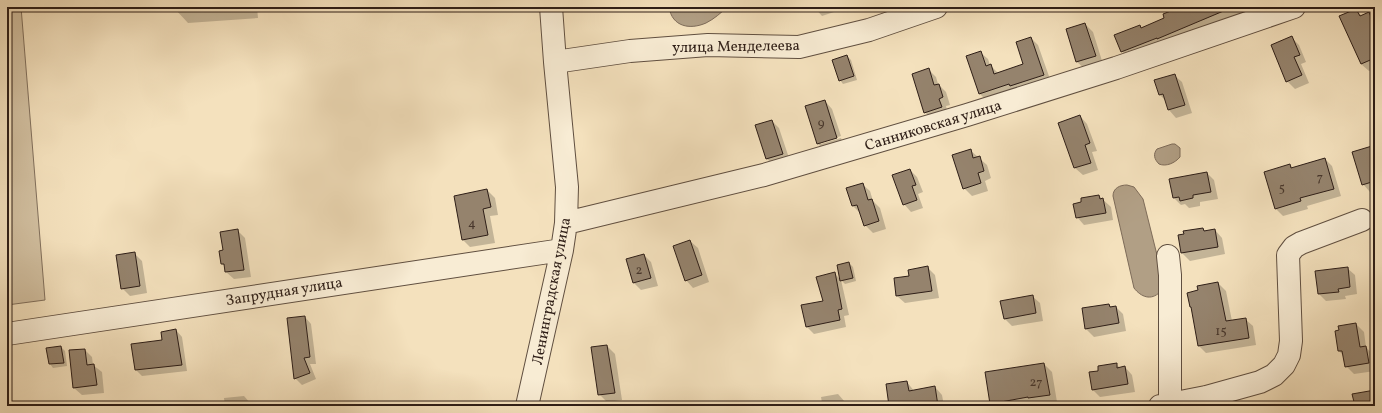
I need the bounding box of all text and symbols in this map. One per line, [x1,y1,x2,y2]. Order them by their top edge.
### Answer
street label: улица Менделеева [672,36,800,59]
street label: Санниковская улица [862,96,1005,157]
house number: 9 [818,115,825,133]
house number: 7 [1317,169,1323,187]
house number: 5 [1279,180,1285,198]
house number: 4 [468,215,476,233]
street label: Ленинградская улица [528,216,577,367]
house number: 2 [636,262,643,280]
street label: Запрудная улица [224,273,344,312]
house number: 15 [1215,323,1227,341]
house number: 27 [1030,374,1042,392]

